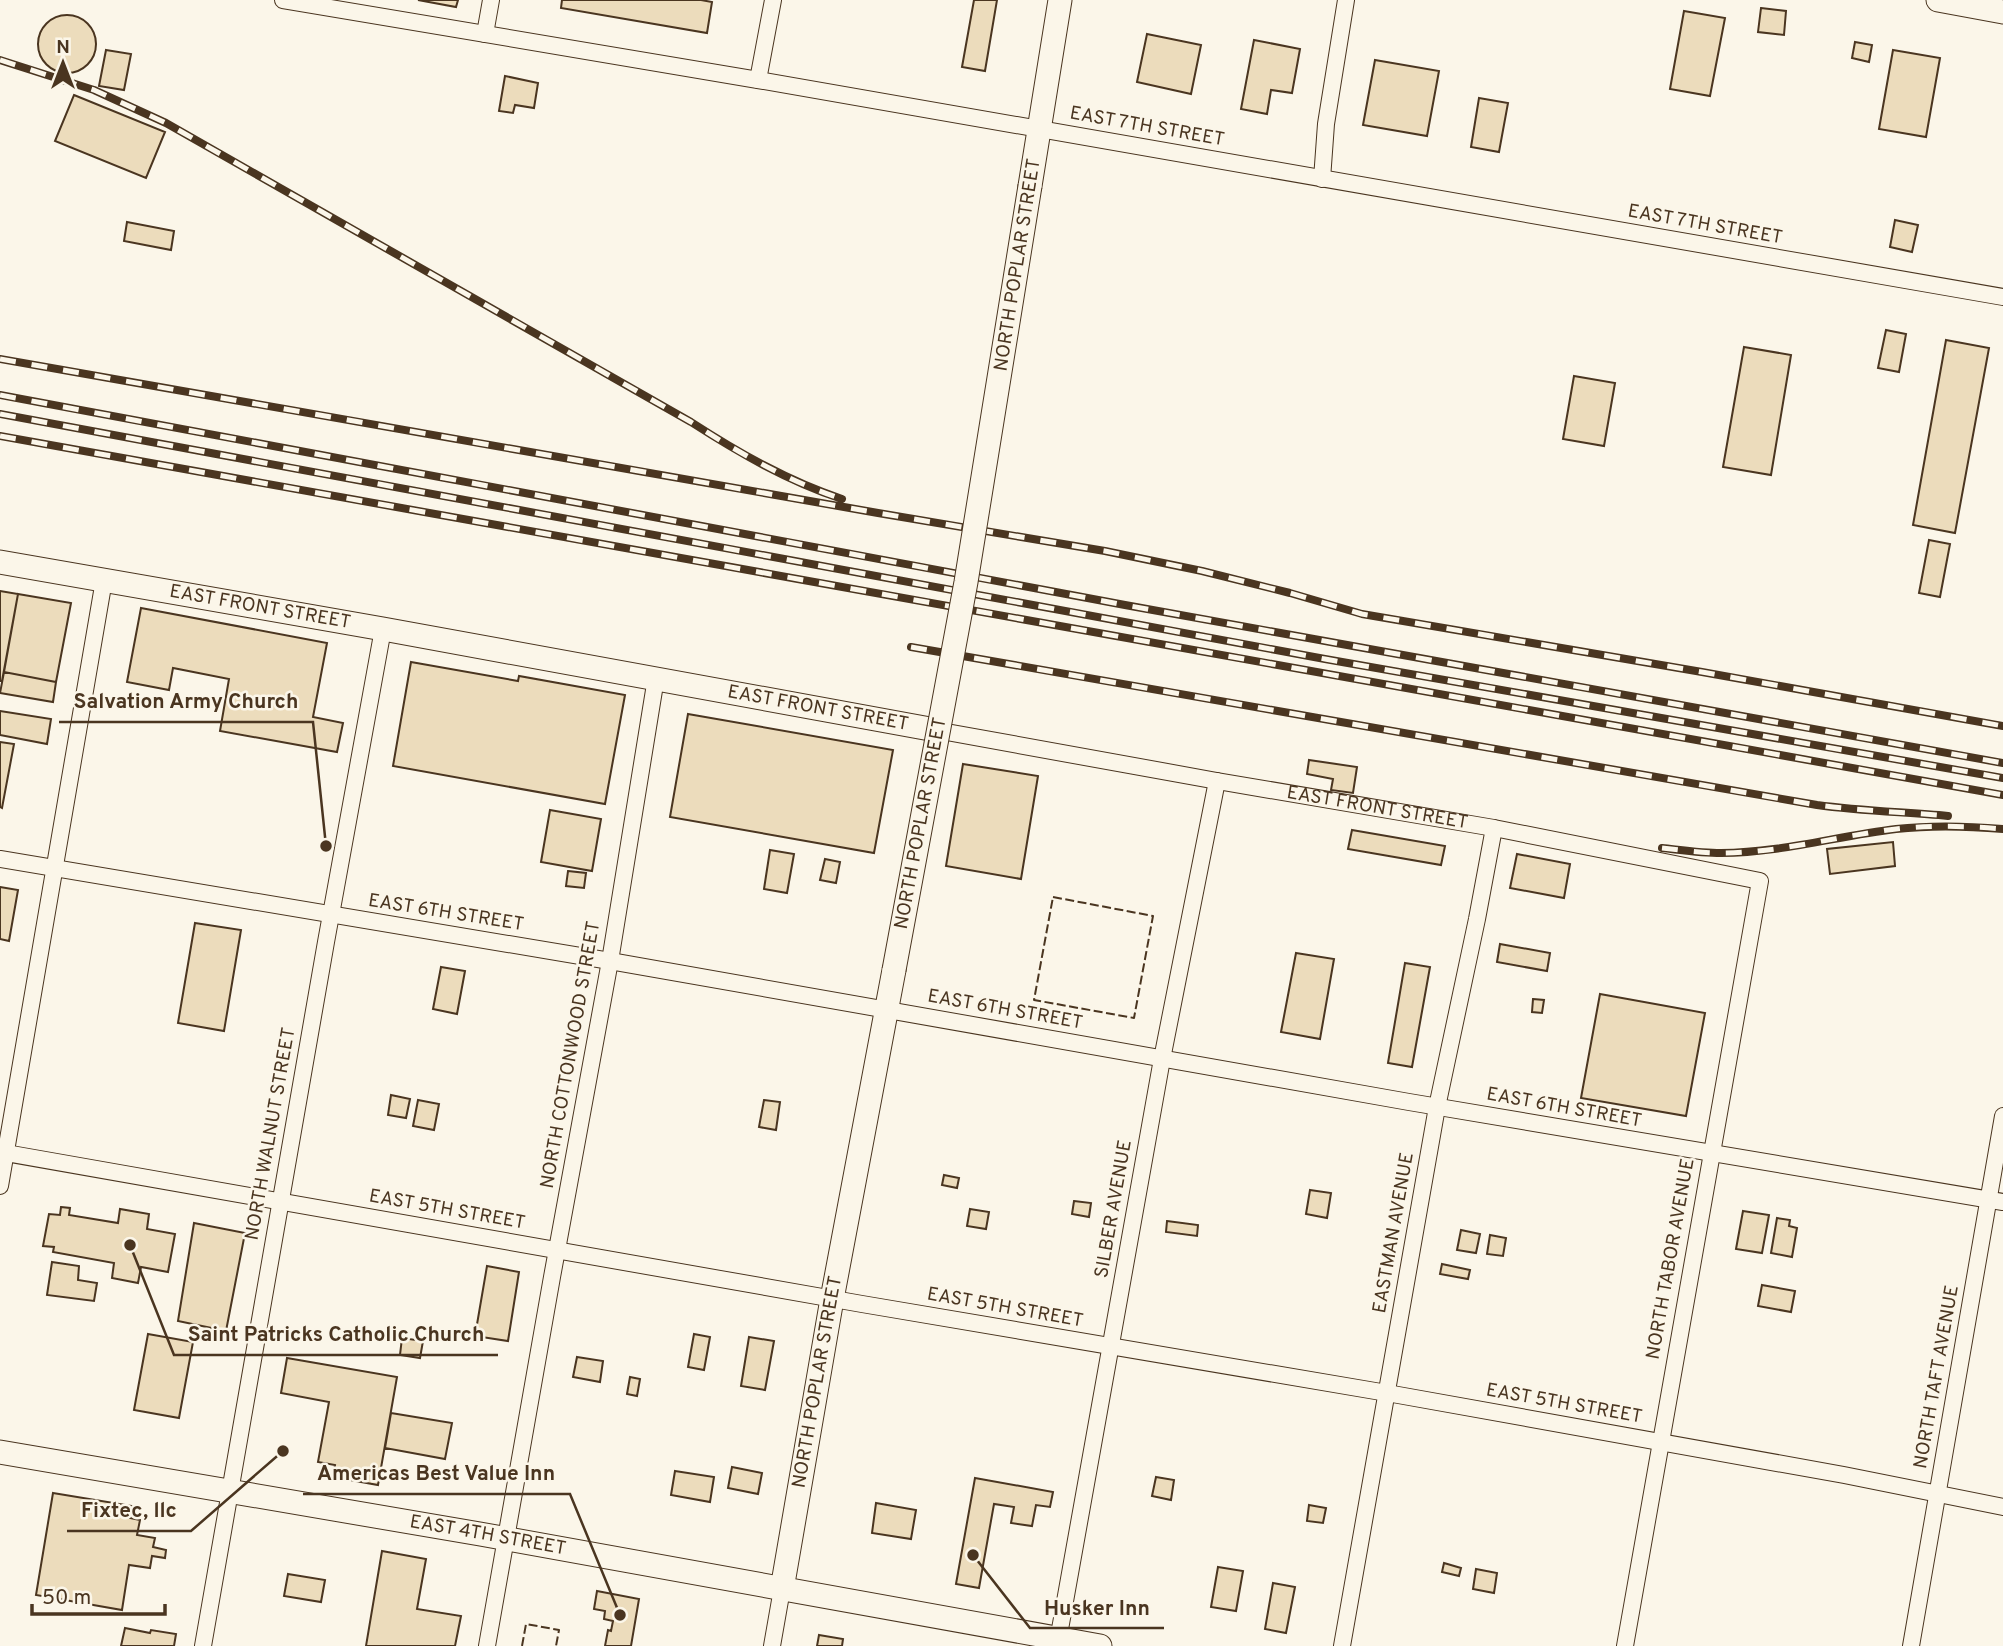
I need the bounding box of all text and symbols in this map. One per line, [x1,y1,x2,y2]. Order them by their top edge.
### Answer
north arrow [28,28,98,98]
text: N [56,36,70,60]
street label: EAST 7TH STREET [1068,102,1226,152]
street label: NORTH POPLAR STREET [989,157,1047,373]
street label: EAST 7TH STREET [1626,200,1784,250]
street label: EAST FRONT STREET [168,580,353,635]
callout: Salvation Army Church [59,680,313,722]
street label: EAST FRONT STREET [726,680,910,737]
text: Salvation Army Church [74,689,298,716]
street label: NORTH POPLAR STREET [890,716,953,931]
street label: EAST FRONT STREET [1285,781,1470,835]
street label: EAST 6TH STREET [366,889,526,937]
street label: NORTH COTTONWOOD STREET [536,919,606,1191]
street label: EAST 6TH STREET [925,985,1085,1035]
street label: NORTH WALNUT STREET [240,1026,302,1242]
street label: EAST 6TH STREET [1484,1083,1644,1133]
street label: SILBER AVENUE [1090,1138,1138,1280]
street label: EASTMAN AVENUE [1368,1151,1420,1315]
street label: NORTH TABOR AVENUE [1641,1157,1701,1361]
street label: EAST 5TH STREET [367,1184,527,1236]
street label: NORTH POPLAR STREET [788,1274,848,1490]
street label: EAST 5TH STREET [925,1282,1085,1334]
street label: NORTH TAFT AVENUE [1909,1283,1965,1471]
callout: Saint Patricks Catholic Church [174,1313,498,1355]
text: Saint Patricks Catholic Church [188,1322,484,1349]
street label: EAST 5TH STREET [1484,1378,1644,1430]
callout: Americas Best Value Inn [303,1452,570,1494]
text: Americas Best Value Inn [317,1461,555,1488]
callout: Fixtec, llc [67,1489,191,1531]
text: Fixtec, llc [81,1498,177,1525]
street label: EAST 4TH STREET [408,1510,568,1561]
scale bar [32,1572,164,1616]
text: 50 m [42,1585,91,1612]
callout: Husker Inn [1030,1586,1164,1628]
text: Husker Inn [1044,1596,1150,1623]

